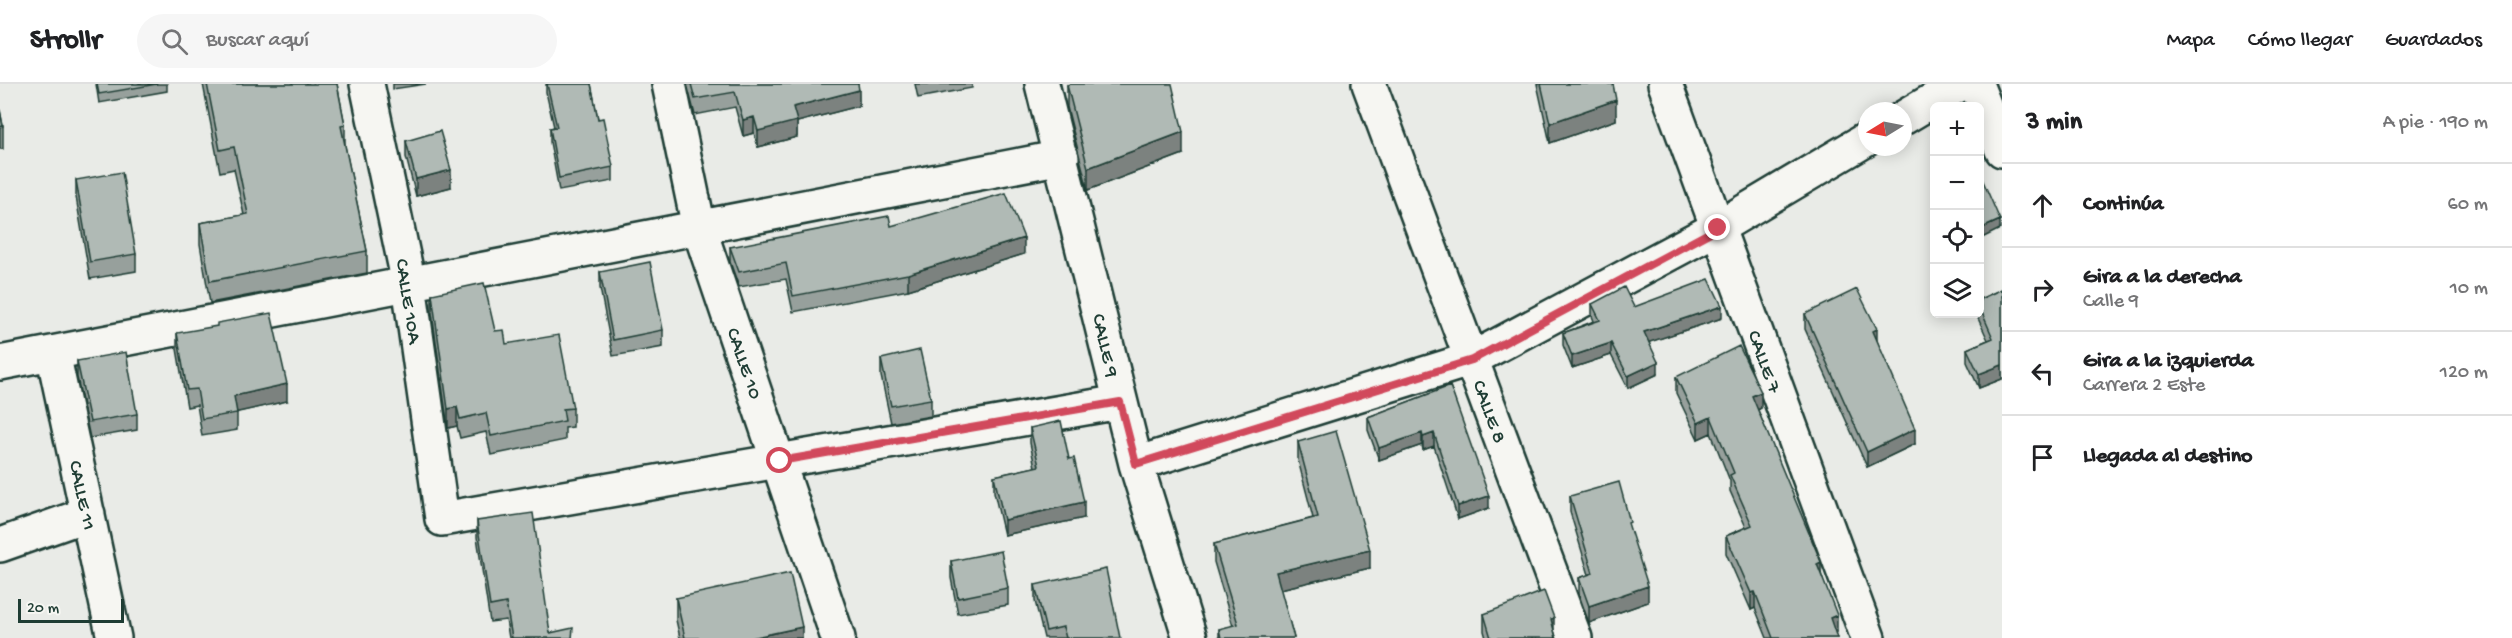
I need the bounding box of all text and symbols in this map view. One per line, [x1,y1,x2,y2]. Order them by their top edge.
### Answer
search box [137,14,557,68]
text: Strollr [30,25,101,58]
icon: search [158,25,191,58]
text: Buscar aquí [206,28,309,54]
text: Mapa [2166,29,2215,54]
text: Cómo llegar [2248,29,2352,54]
text: Guardados [2385,29,2482,54]
north arrow [1858,102,1912,156]
map controls [1930,102,1984,318]
button: + [1930,102,1984,156]
text: 3 min [2026,108,2082,139]
text: A pie · 190 m [2383,112,2488,135]
button: − [1930,156,1984,210]
icon: ahead [2026,189,2059,222]
text: Continúa [2083,192,2164,218]
text: 60 m [2448,194,2488,217]
button: locate [1930,210,1984,264]
route end [1704,214,1730,240]
street label: CALLE 10A [388,257,425,347]
button: layers [1930,264,1984,318]
text: Gira a la derecha [2083,265,2241,291]
icon: right [2026,273,2059,306]
text: 10 m [2450,278,2488,301]
text: Calle 9 [2083,291,2139,314]
street label: CALLE 9 [1085,312,1122,380]
street label: CALLE 10 [720,325,766,403]
street label: CALLE 7 [1741,328,1785,397]
text: Gira a la izquierda [2083,349,2254,375]
icon: left [2026,357,2059,390]
text: 120 m [2440,362,2488,385]
text: Carrera 2 Este [2083,375,2205,398]
street label: CALLE 8 [1466,378,1510,447]
icon: arrive [2026,441,2059,474]
text: Llegada al destino [2083,444,2253,470]
route start [766,447,792,473]
street label: CALLE 11 [62,459,99,533]
scale bar [18,596,124,624]
text: 20 m [27,600,59,619]

